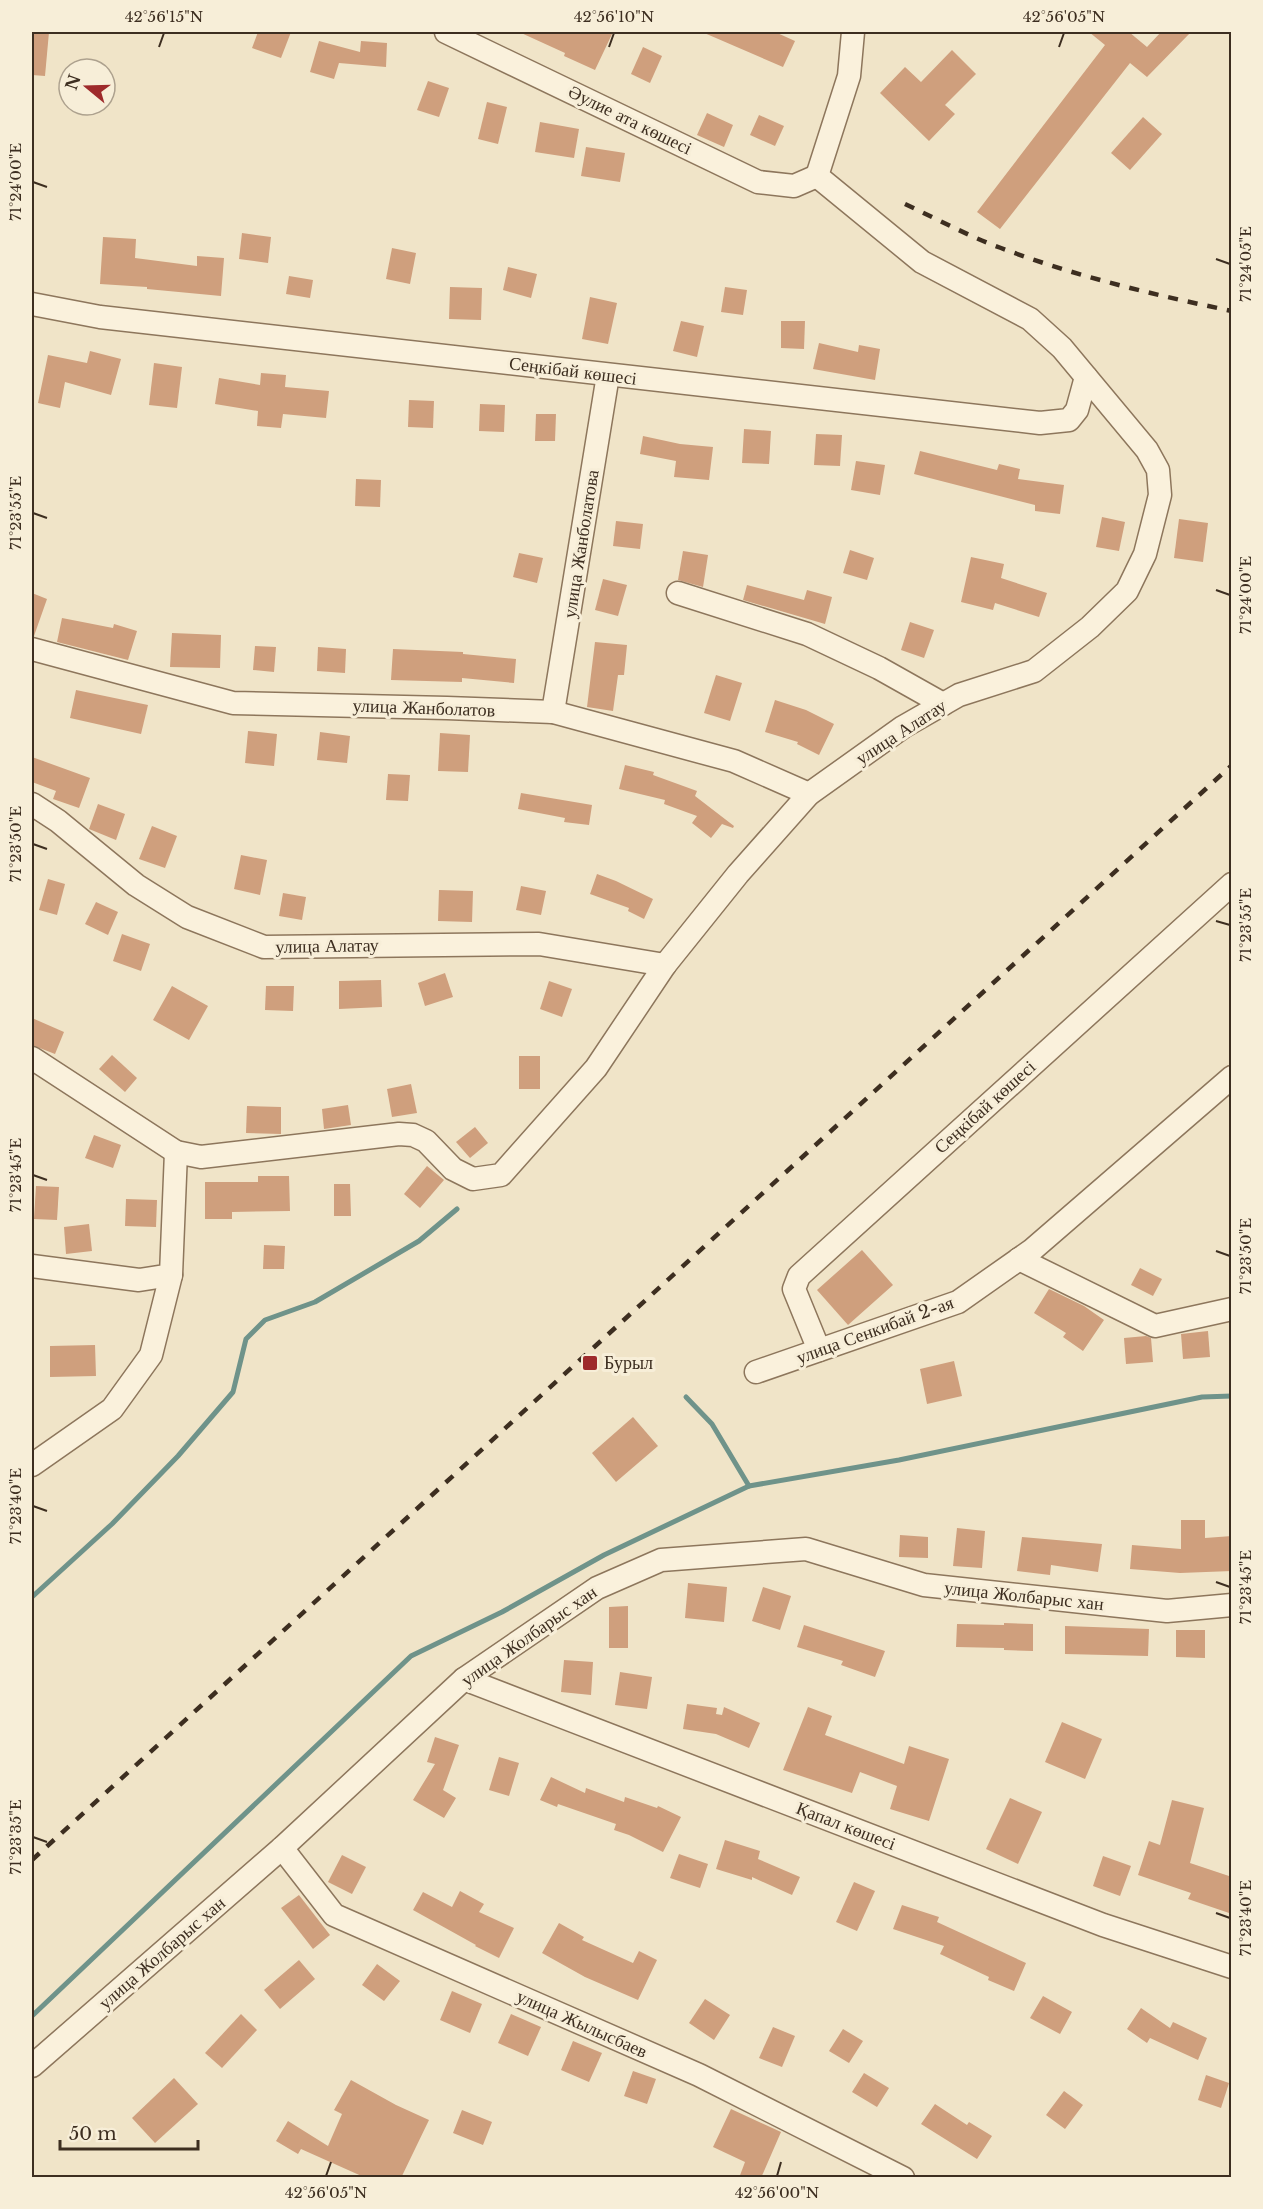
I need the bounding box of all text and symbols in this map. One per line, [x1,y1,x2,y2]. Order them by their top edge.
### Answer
text: 42°56'15"N [125,7,203,26]
text: 42°56'10"N [574,7,654,26]
text: 42°56'05"N [1023,7,1105,26]
north arrow [57,57,117,117]
text: N [61,72,85,92]
street label: Әулие ата көшесі [565,81,695,159]
text: 71°24'00"E [6,143,25,221]
text: 71°24'05"E [1236,226,1255,302]
street label: Сеңкібай көшесі [508,352,638,390]
street label: улица Жанболатова [558,468,604,620]
text: 71°23'55"E [6,476,25,550]
text: 71°24'00"E [1236,556,1255,634]
street label: улица Жанболатов [352,695,496,721]
street label: улица Алатау [852,695,950,769]
text: 71°23'50"E [6,806,25,882]
text: 71°23'55"E [1236,888,1255,962]
street label: улица Алатау [275,934,379,958]
street label: Сеңкібай көшесі [930,1056,1040,1158]
text: 71°23'45"E [6,1138,25,1212]
text: 71°23'50"E [1236,1218,1255,1294]
street label: улица Сенкибай 2-ая [793,1291,957,1369]
place label: Бурыл [604,1352,653,1374]
marker: Бурыл [581,1354,599,1372]
text: 71°23'40"E [6,1468,25,1544]
text: 71°23'45"E [1236,1550,1255,1624]
street label: улица Жолбарыс хан [943,1577,1105,1615]
street label: улица Жолбарыс хан [457,1581,601,1691]
street label: Қапал көшесі [793,1797,899,1855]
text: 71°23'35"E [6,1799,25,1875]
text: 71°23'40"E [1236,1880,1255,1956]
street label: улица Жолбарыс хан [94,1892,230,2014]
street label: улица Жылысбаев [513,1985,651,2063]
scale bar [60,2113,198,2151]
text: 50 m [69,2123,117,2145]
text: 42°56'05"N [285,2183,367,2202]
text: 42°56'00"N [735,2183,819,2202]

